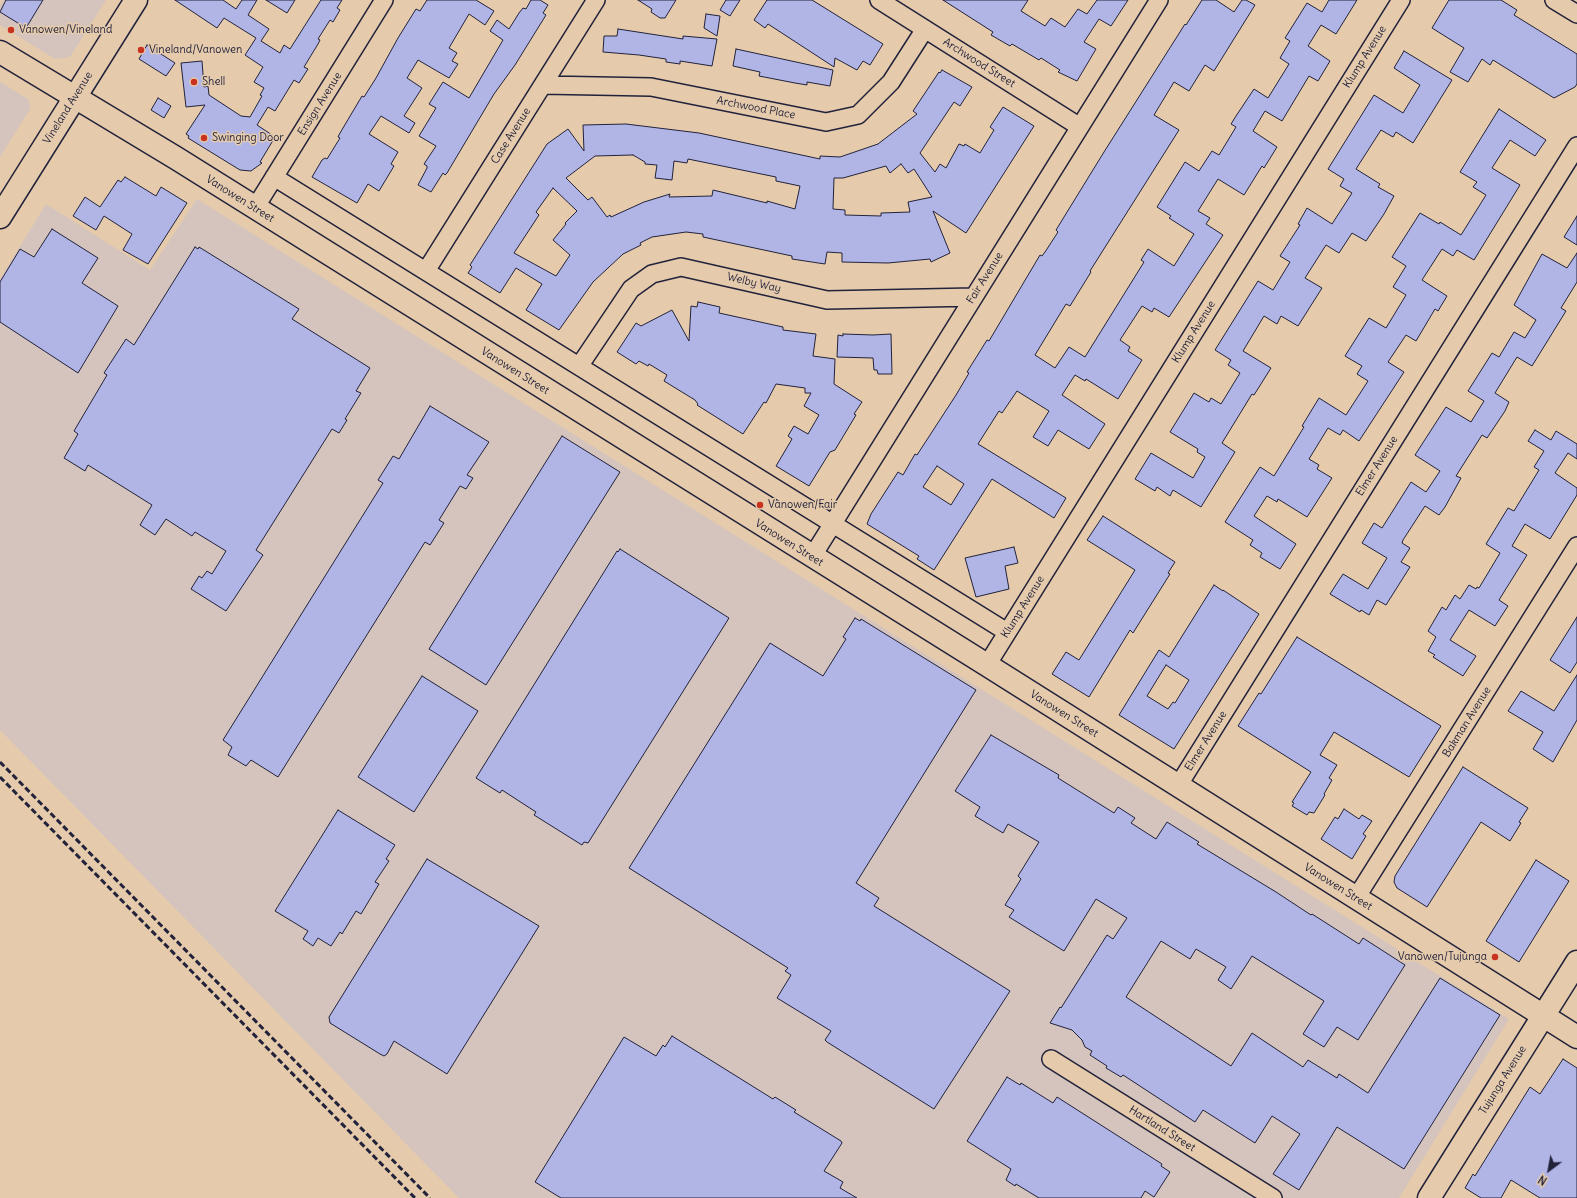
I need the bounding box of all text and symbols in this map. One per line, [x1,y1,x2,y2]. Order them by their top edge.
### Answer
place label: Vanowen/Vineland [19,23,112,37]
street label: Klump Avenue [1341,23,1389,91]
marker: Vanowen/Vineland [6,25,16,35]
street label: Archwood Street [940,35,1018,91]
place label: Vineland/Vanowen [149,43,242,57]
marker: Vineland/Vanowen [136,45,146,55]
street label: Vineland Avenue [40,69,96,147]
street label: Ensign Avenue [295,70,345,138]
place label: Shell [202,75,225,89]
marker: Shell [189,77,199,87]
street label: Archwood Place [715,94,797,122]
street label: Case Avenue [488,105,534,167]
place label: Swinging Door [212,131,284,145]
marker: Swinging Door [199,133,209,143]
street label: Vanowen Street [203,173,277,225]
street label: Fair Avenue [964,250,1006,306]
street label: Welby Way [726,270,782,296]
street label: Klump Avenue [1170,298,1218,366]
street label: Vanowen Street [478,345,552,397]
street label: Elmer Avenue [1353,433,1401,499]
place label: Vanowen/Fair [768,498,837,512]
marker: Vanowen/Fair [755,500,765,510]
street label: Vanowen Street [752,517,826,569]
street label: Klump Avenue [999,573,1047,641]
street label: Bakman Avenue [1440,684,1494,760]
street label: Vanowen Street [1027,688,1101,740]
street label: Elmer Avenue [1182,708,1230,774]
street label: Vanowen Street [1301,861,1375,913]
place label: Vanowen/Tujunga [1398,950,1487,964]
marker: Vanowen/Tujunga [1490,952,1500,962]
street label: Tujunga Avenue [1477,1043,1529,1117]
street label: Hartland Street [1126,1103,1198,1155]
north arrow [1529,1150,1569,1190]
text: N [1536,1172,1550,1188]

